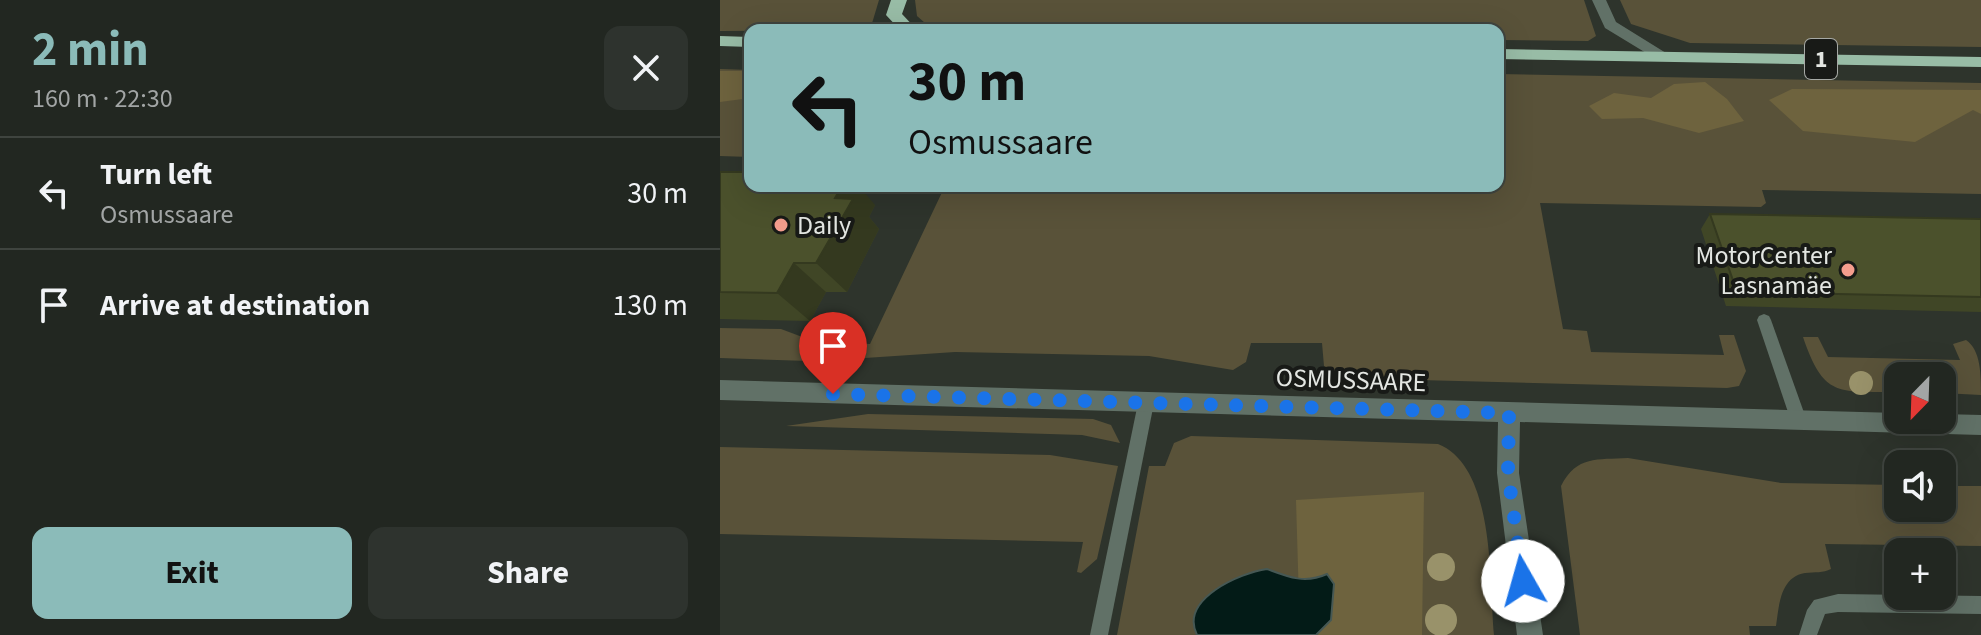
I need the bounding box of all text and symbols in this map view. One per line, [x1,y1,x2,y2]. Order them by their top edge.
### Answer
text: 2 min [32,16,149,84]
button: close [604,26,688,110]
road number: 1 [1805,39,1837,79]
text: 30 m [908,43,1026,122]
icon: left [776,56,880,160]
text: 160 m · 22:30 [32,80,173,117]
text: Osmussaare [908,117,1093,168]
text: Turn left [100,153,212,196]
icon: left [32,171,76,215]
text: 30 m [627,172,688,215]
text: Osmussaare [100,196,234,233]
place label: Daily [797,207,851,244]
marker: Daily [772,216,790,234]
place label: MotorCenter Lasnamäe [1696,237,1833,304]
marker: MotorCenter Lasnamäe [1839,261,1857,279]
icon: arrive [32,283,76,327]
text: Arrive at destination [100,284,370,327]
text: 130 m [612,284,688,327]
pin [799,312,867,394]
icon: arrive [811,324,855,368]
street label: OSMUSSAARE [1275,359,1427,401]
north arrow [1884,362,1956,434]
map controls [1884,362,1956,610]
button: sound [1884,450,1956,522]
button: Exit [32,527,352,619]
button: Share [368,527,688,619]
button: + [1884,538,1956,610]
position arrow [1481,539,1565,623]

